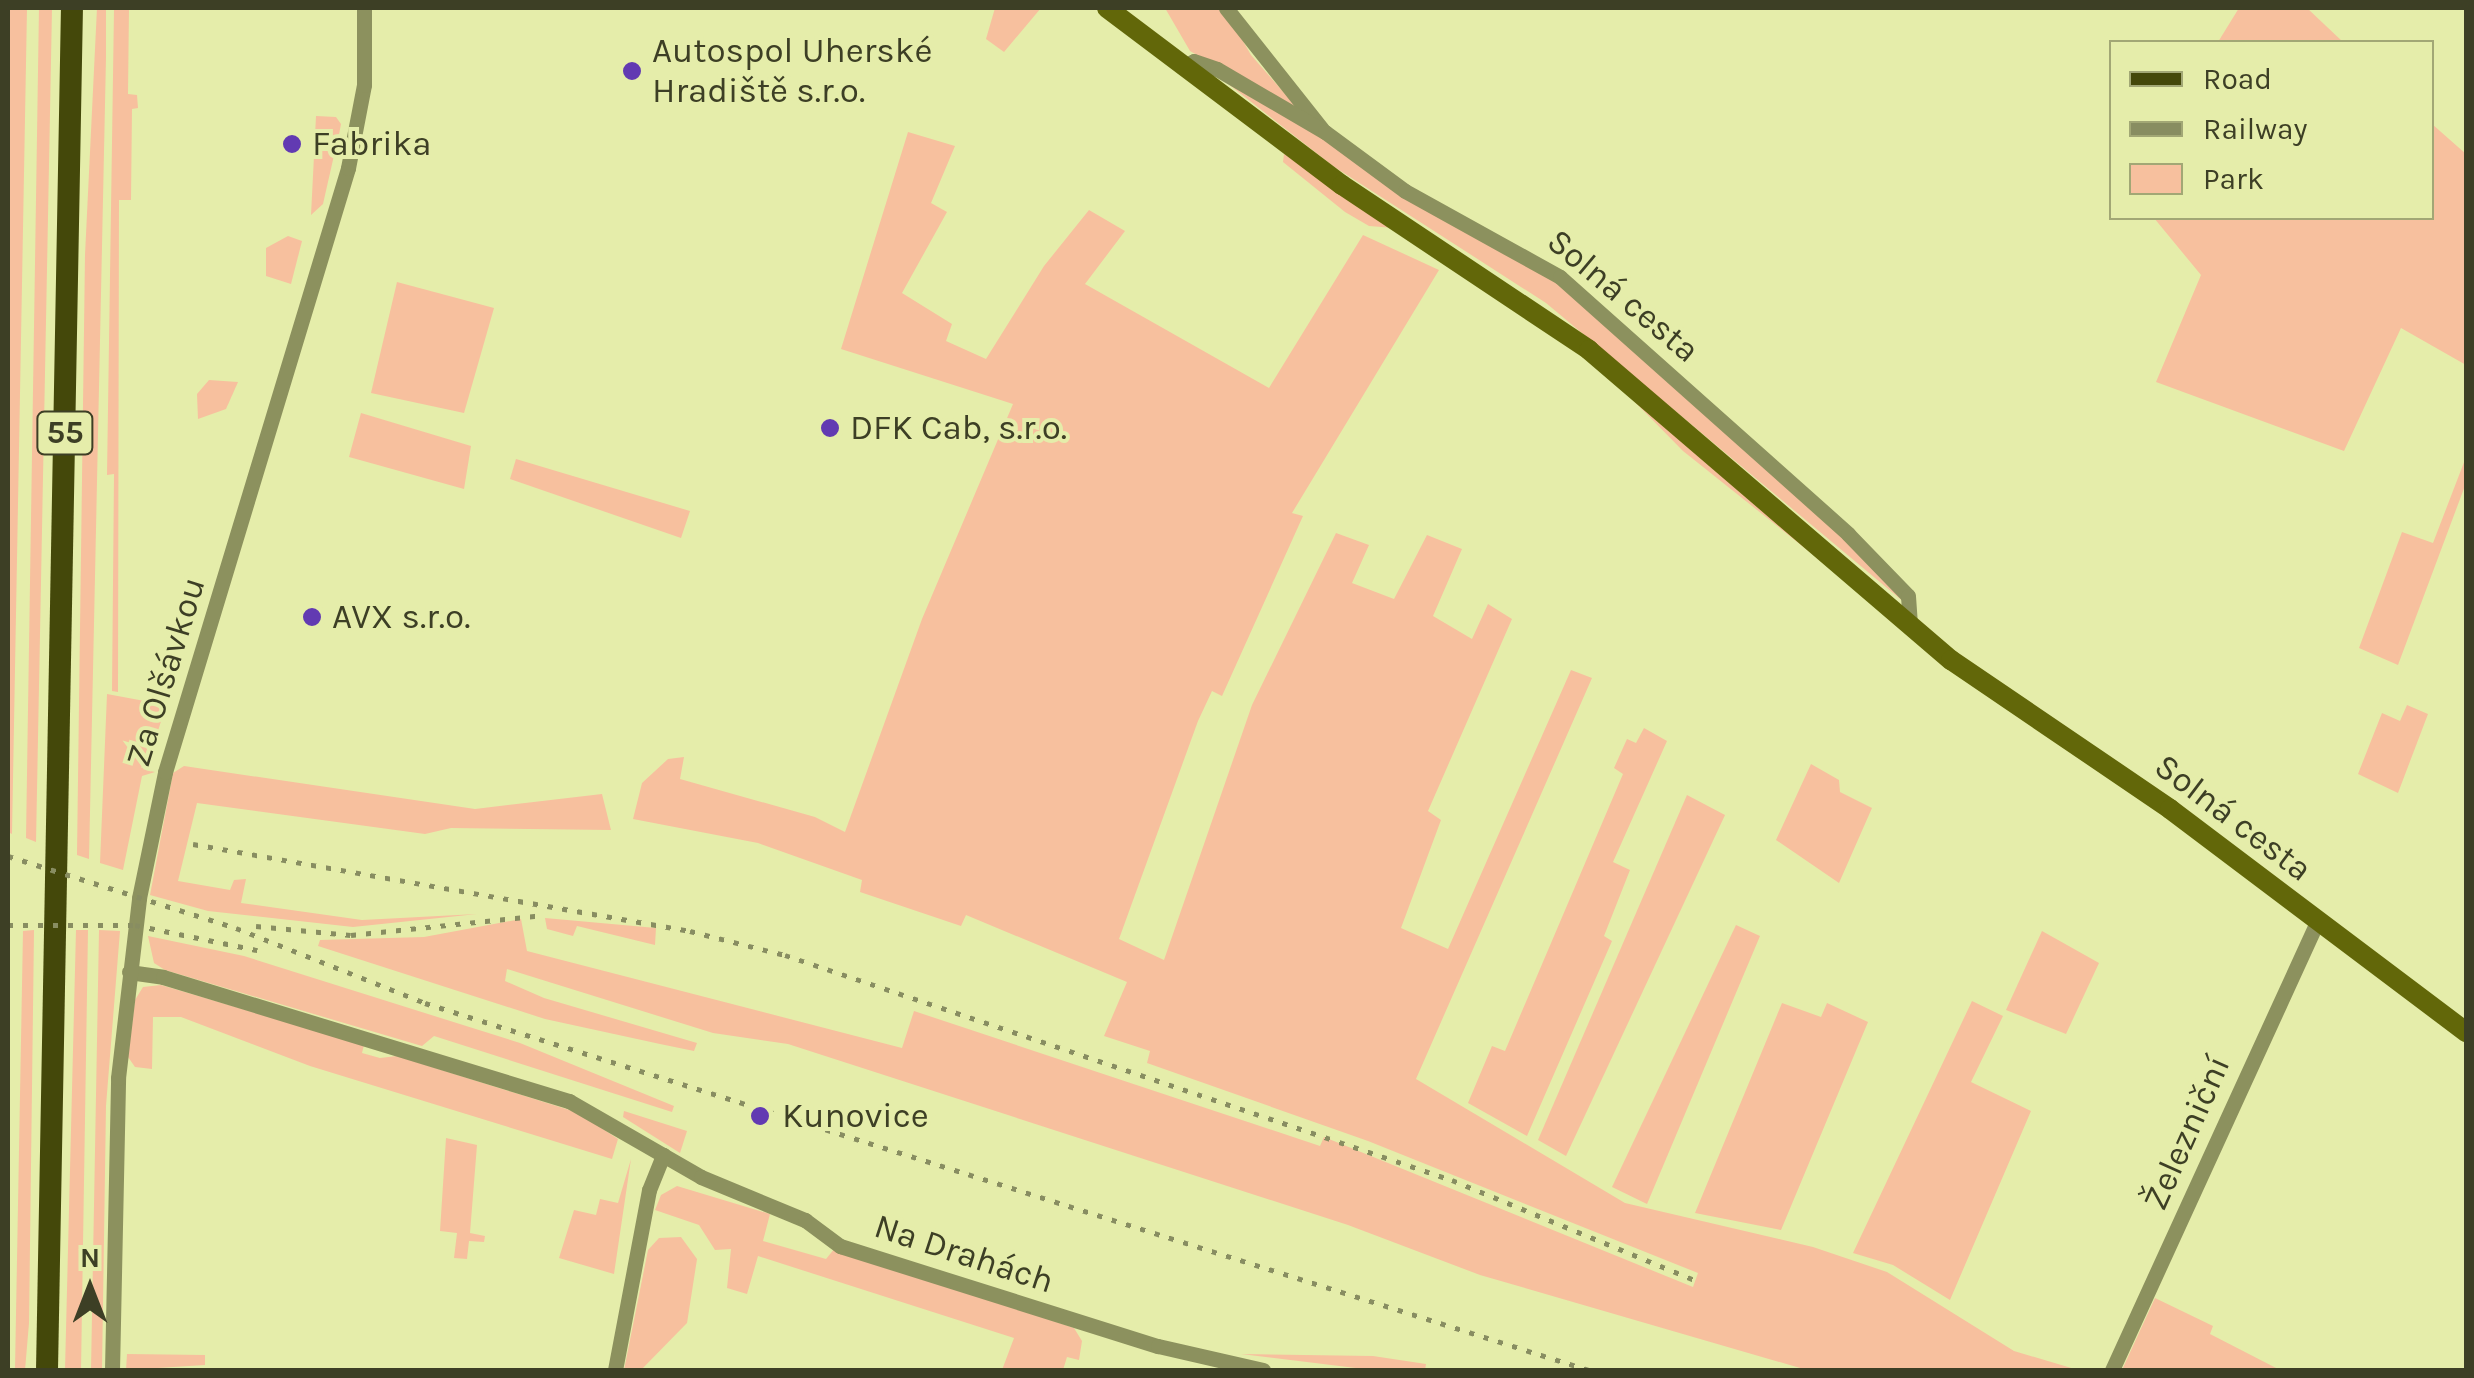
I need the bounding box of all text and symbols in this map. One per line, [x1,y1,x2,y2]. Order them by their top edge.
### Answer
place label: Autospol Uherské Hradiště s.r.o. [652,30,932,112]
legend [2109,40,2434,220]
marker: Autospol Uherské Hradiště s.r.o. [621,60,643,82]
text: Road [2203,61,2272,97]
text: Railway [2203,111,2307,147]
place label: Fabrika [312,123,432,165]
marker: Fabrika [281,133,303,155]
text: Park [2203,161,2264,197]
street label: Solná cesta [1538,220,1708,372]
road number: 55 [35,406,95,460]
place label: DFK Cab, s.r.o. [850,407,1067,449]
marker: DFK Cab, s.r.o. [819,417,841,439]
street label: Za Olšávkou [117,572,215,772]
place label: AVX s.r.o. [332,596,470,638]
marker: AVX s.r.o. [301,606,323,628]
street label: Solná cesta [2146,745,2320,891]
street label: Železniční [2134,1049,2240,1217]
place label: Kunovice [782,1095,929,1137]
marker: Kunovice [747,1103,773,1129]
street label: Na Drahách [869,1205,1059,1303]
north arrow [40,1238,140,1338]
text: N [80,1241,100,1274]

